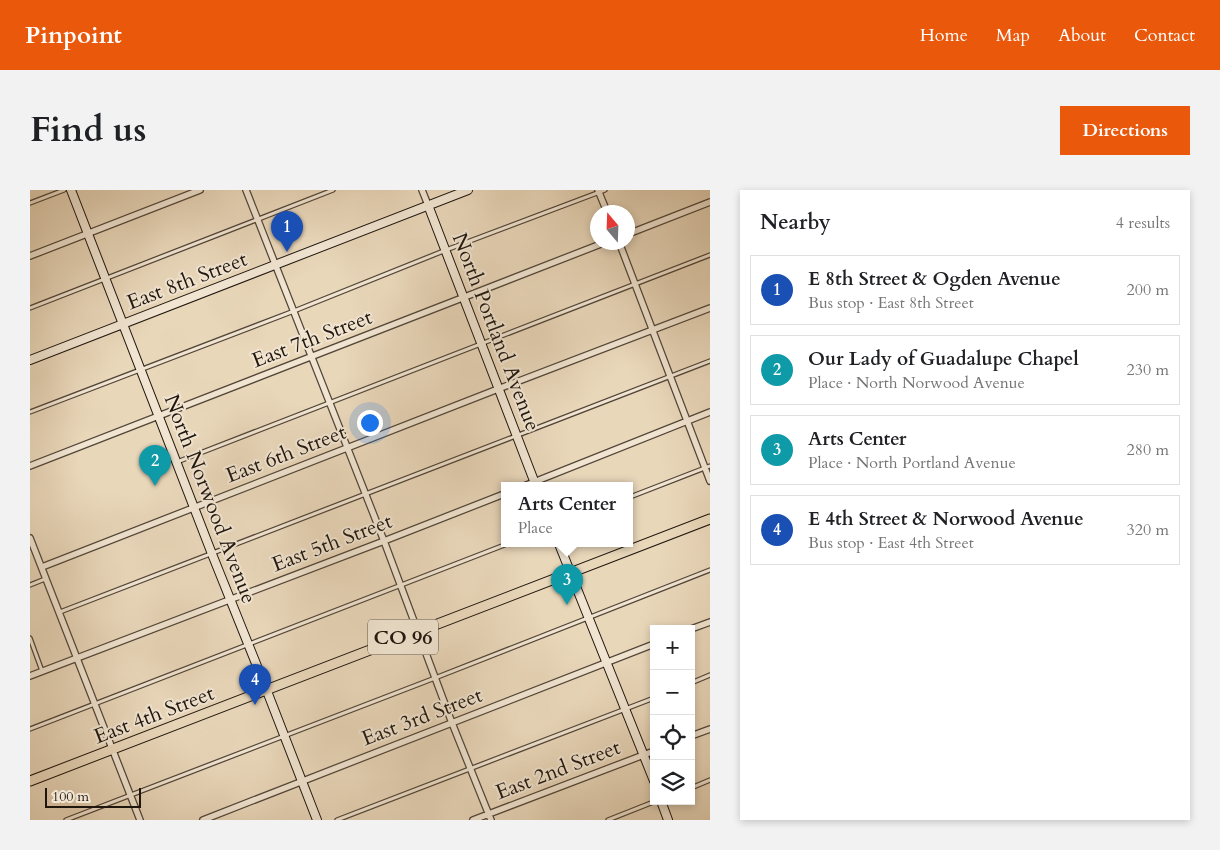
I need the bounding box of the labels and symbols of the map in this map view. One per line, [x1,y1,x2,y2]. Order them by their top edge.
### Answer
north arrow [590,205,635,250]
pin: 1 [271,211,303,252]
street label: North Portland Avenue [445,229,547,435]
street label: East 8th Street [123,245,252,317]
street label: East 7th Street [248,303,377,375]
street label: North Norwood Avenue [157,390,263,608]
your location [357,410,383,436]
street label: East 6th Street [222,418,351,490]
pin: 2 [139,445,171,486]
street label: East 5th Street [268,507,397,579]
pin: 3 [551,564,583,605]
road number: CO 96 [368,620,438,654]
pin: 4 [239,664,271,705]
street label: East 4th Street [90,679,219,751]
street label: East 3rd Street [357,681,487,753]
street label: East 2nd Street [491,733,625,807]
scale bar [45,785,141,808]

